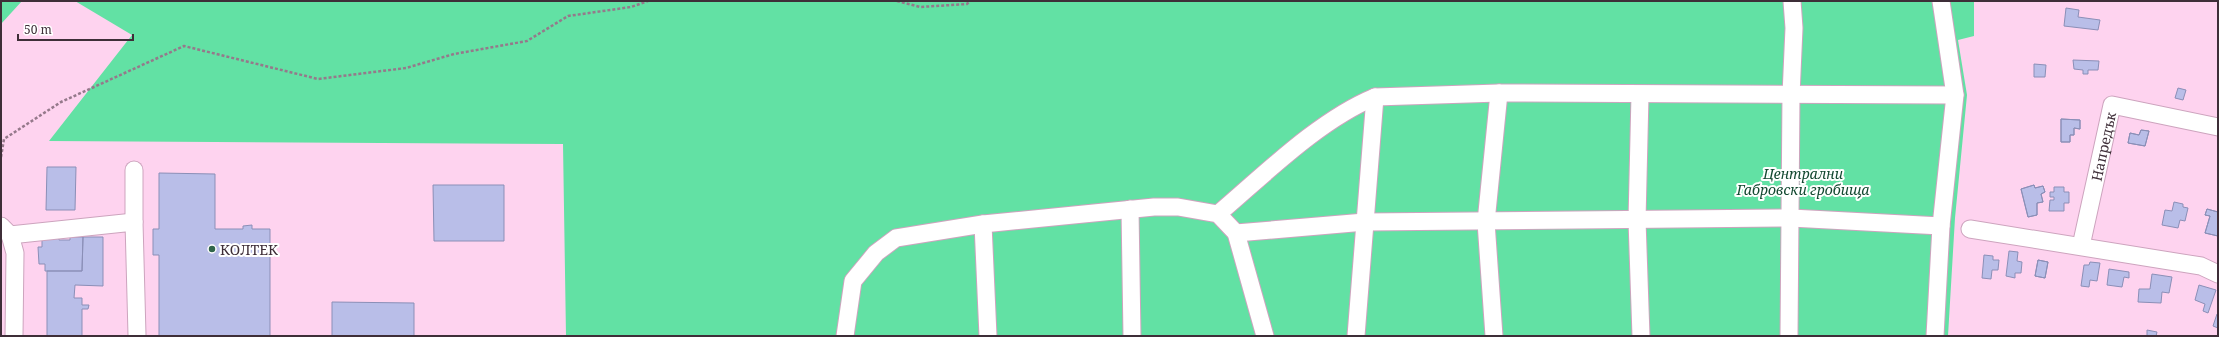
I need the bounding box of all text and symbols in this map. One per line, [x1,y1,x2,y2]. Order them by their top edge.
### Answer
scale bar [18,16,133,42]
text: 50 m [24,21,52,38]
street label: Напредък [2086,109,2120,183]
park label: Централни Габровски гробища [1735,164,1870,199]
place label: КОЛТЕК [220,240,278,259]
marker: КОЛТЕК [207,244,217,254]

